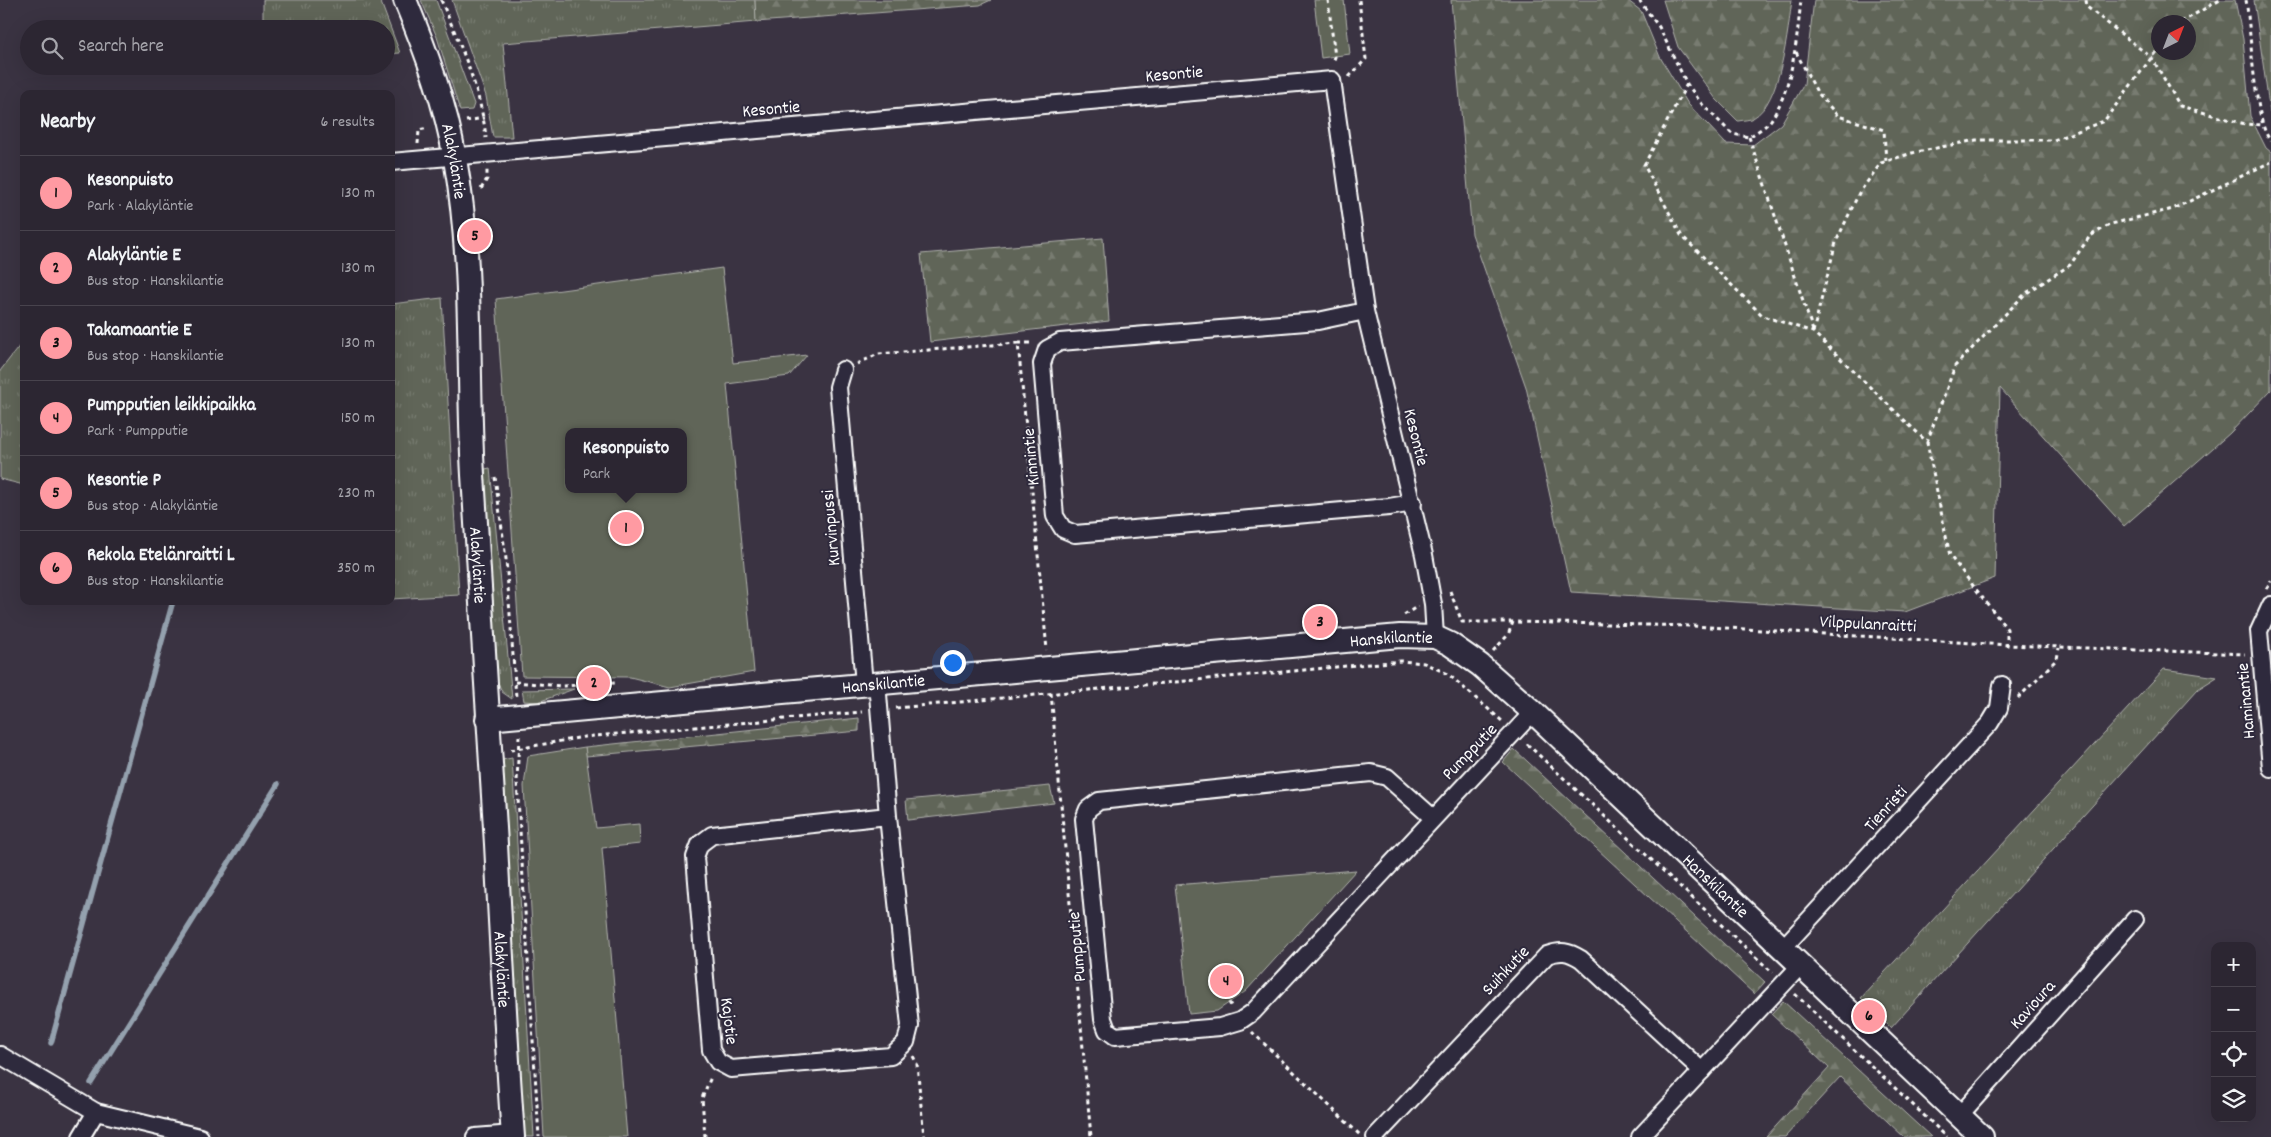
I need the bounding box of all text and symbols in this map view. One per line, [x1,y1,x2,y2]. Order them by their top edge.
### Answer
north arrow [2151,15,2196,60]
search box [20,20,395,75]
icon: search [38,34,66,62]
text: Search here [78,34,164,61]
street label: Kesontie [1144,61,1204,90]
street label: Kesontie [741,96,801,125]
text: Nearby [40,108,95,138]
text: 6 results [320,111,375,134]
street label: Alakyläntie [433,121,471,201]
text: Kesonpuisto [87,168,173,195]
text: 1 [54,182,58,205]
text: 130 m [341,182,375,205]
text: Park · Alakyläntie [87,195,193,218]
pin: 5 [459,217,491,255]
text: Alakyläntie E [87,243,181,270]
text: 2 [53,257,60,280]
text: 130 m [341,257,375,280]
text: Bus stop · Hanskilantie [87,270,224,293]
text: Takamaantie E [87,318,192,345]
text: 3 [52,332,60,355]
text: 130 m [341,332,375,355]
text: Bus stop · Hanskilantie [87,345,224,368]
text: Pumpputien leikkipaikka [87,393,256,420]
street label: Kesontie [1395,406,1434,469]
text: 4 [53,407,59,430]
text: 150 m [341,407,375,430]
text: Park · Pumpputie [87,420,188,443]
street label: Kinnintie [1018,427,1047,487]
popup [565,428,687,493]
text: Kesonpuisto [583,436,669,463]
text: Park [583,463,610,486]
text: Kesontie P [87,468,161,495]
text: 5 [52,482,60,505]
text: 230 m [338,482,375,505]
street label: Kurvinpussi [817,489,848,567]
text: Bus stop · Alakyläntie [87,495,218,518]
pin: 1 [610,509,642,547]
street label: Alakyläntie [461,526,491,604]
text: Rekola Etelänraitti L [87,543,234,570]
text: 6 [52,557,60,580]
text: 350 m [337,557,375,580]
text: Bus stop · Hanskilantie [87,570,224,593]
pin: 3 [1304,603,1336,641]
street label: Vilppulanraitti [1819,610,1917,641]
street label: Hanskilantie [1349,626,1433,655]
your location [940,650,966,676]
street label: Haminantie [2232,662,2263,740]
pin: 2 [578,664,610,702]
street label: Hanskilantie [841,669,926,702]
street label: Pumpputie [1437,719,1504,787]
street label: Tienristi [1859,781,1914,838]
street label: Hanskilantie [1676,850,1753,925]
street label: Pumpputie [1063,910,1094,983]
street label: Alakyläntie [486,931,515,1009]
street label: Suihkutie [1477,941,1537,1002]
map controls [2211,942,2256,1122]
button: + [2211,942,2256,987]
pin: 4 [1210,962,1242,1000]
street label: Kavioura [2005,975,2063,1036]
button: − [2211,987,2256,1032]
street label: Kajotie [712,996,743,1046]
pin: 6 [1853,997,1885,1035]
button: locate [2211,1032,2256,1077]
button: layers [2211,1077,2256,1122]

